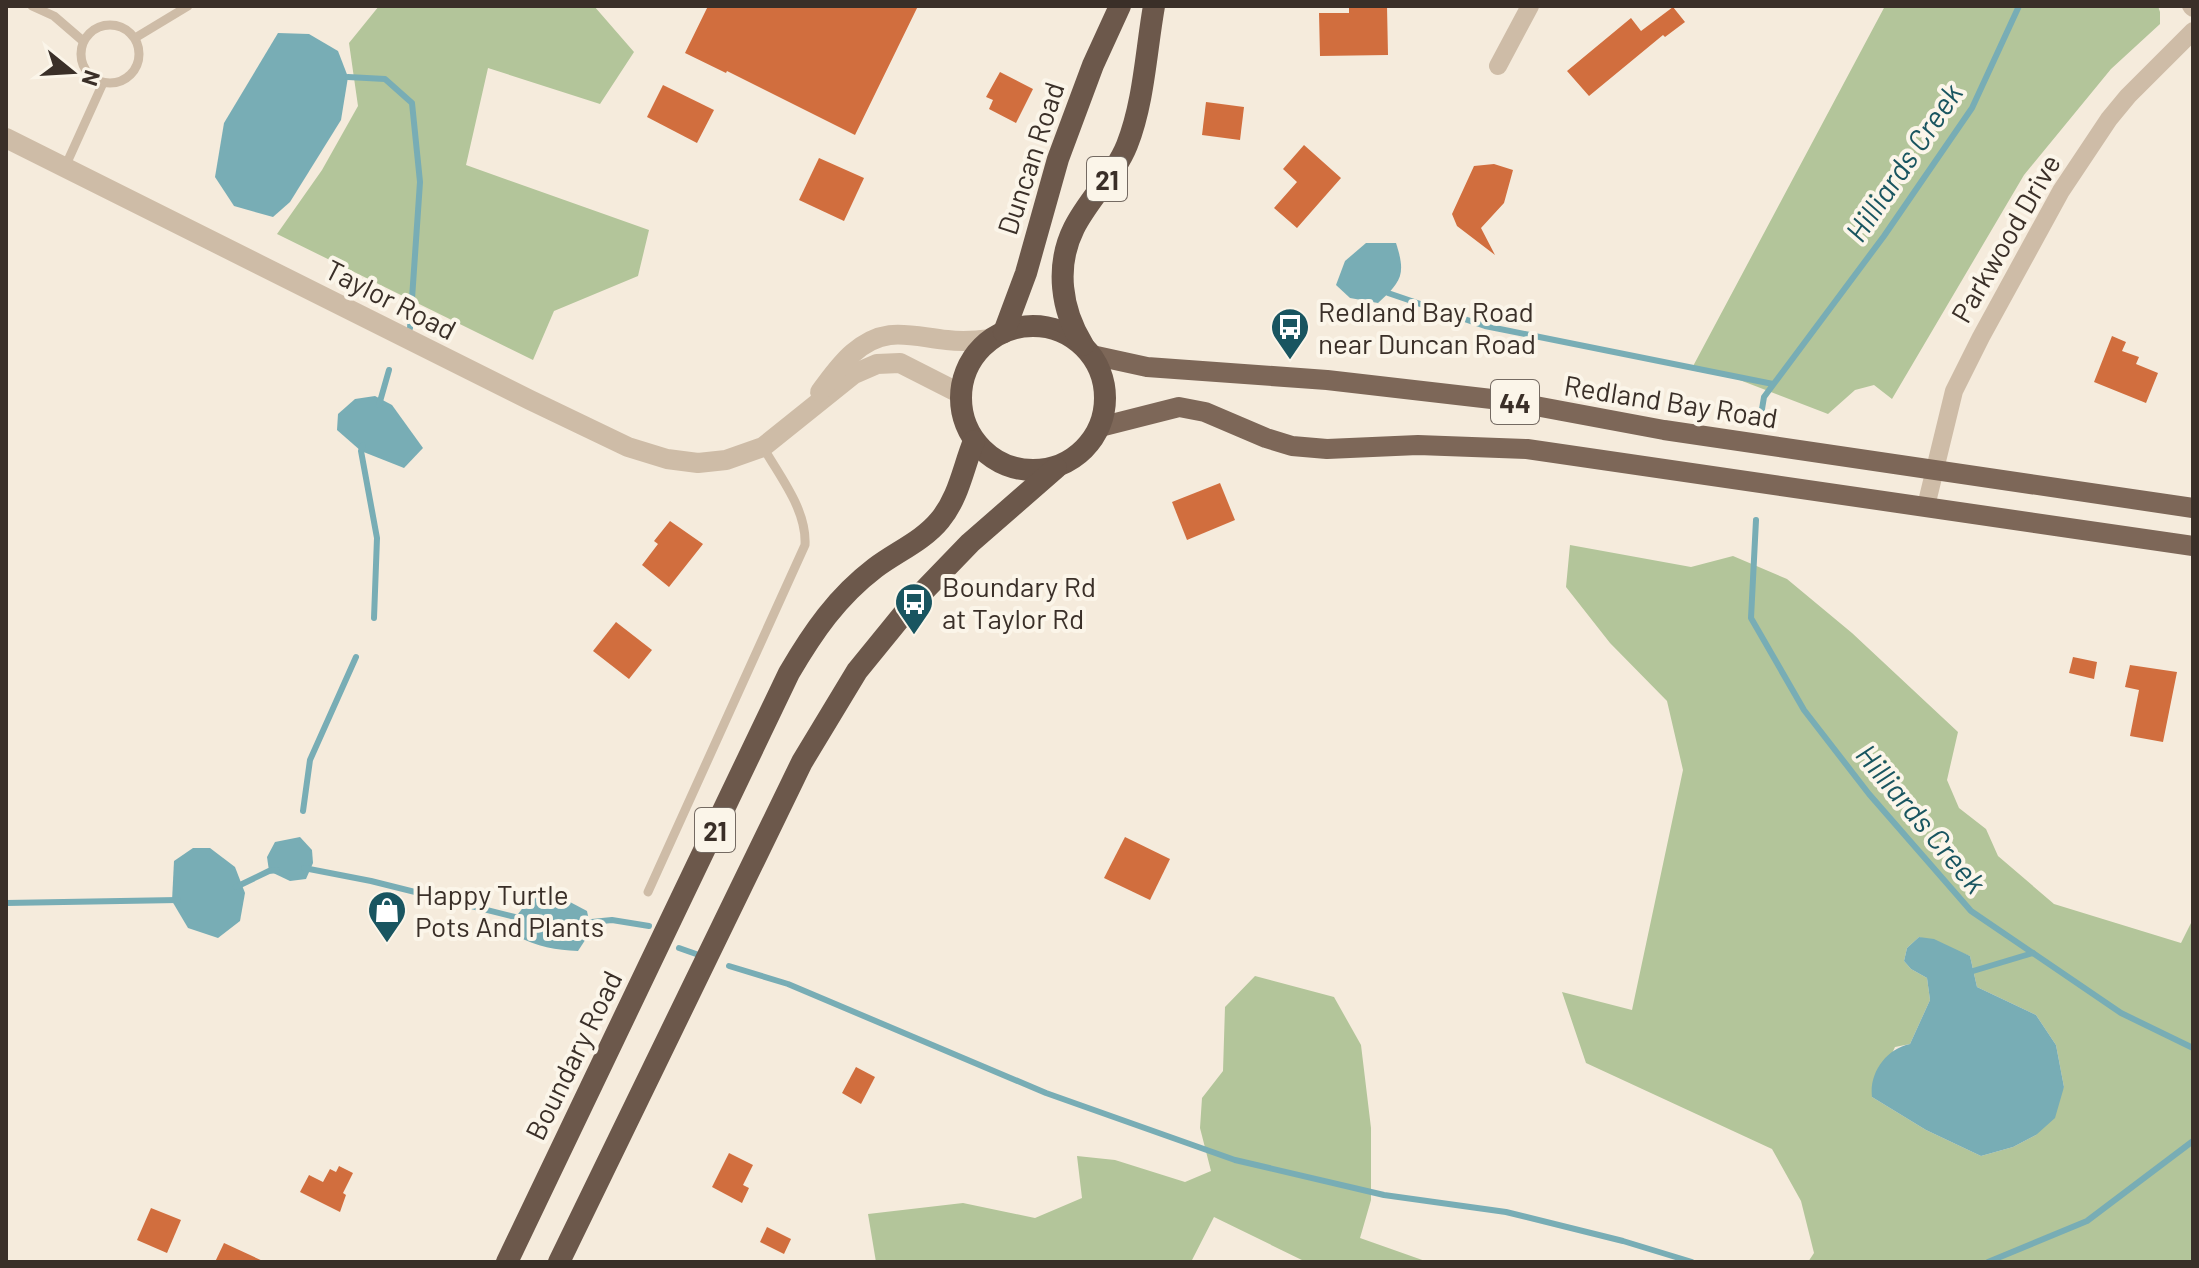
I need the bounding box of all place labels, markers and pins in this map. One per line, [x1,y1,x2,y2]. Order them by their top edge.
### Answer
place label: Redland Bay Road near Duncan Road [1318,294,1536,360]
bus stop icon: Redland Bay Road near Duncan Road [1269,306,1311,361]
place label: Boundary Rd at Taylor Rd [942,569,1096,635]
bus stop icon: Boundary Rd at Taylor Rd [893,581,935,636]
place label: Happy Turtle Pots And Plants [415,877,604,943]
shop icon: Happy Turtle Pots And Plants [366,889,408,944]

